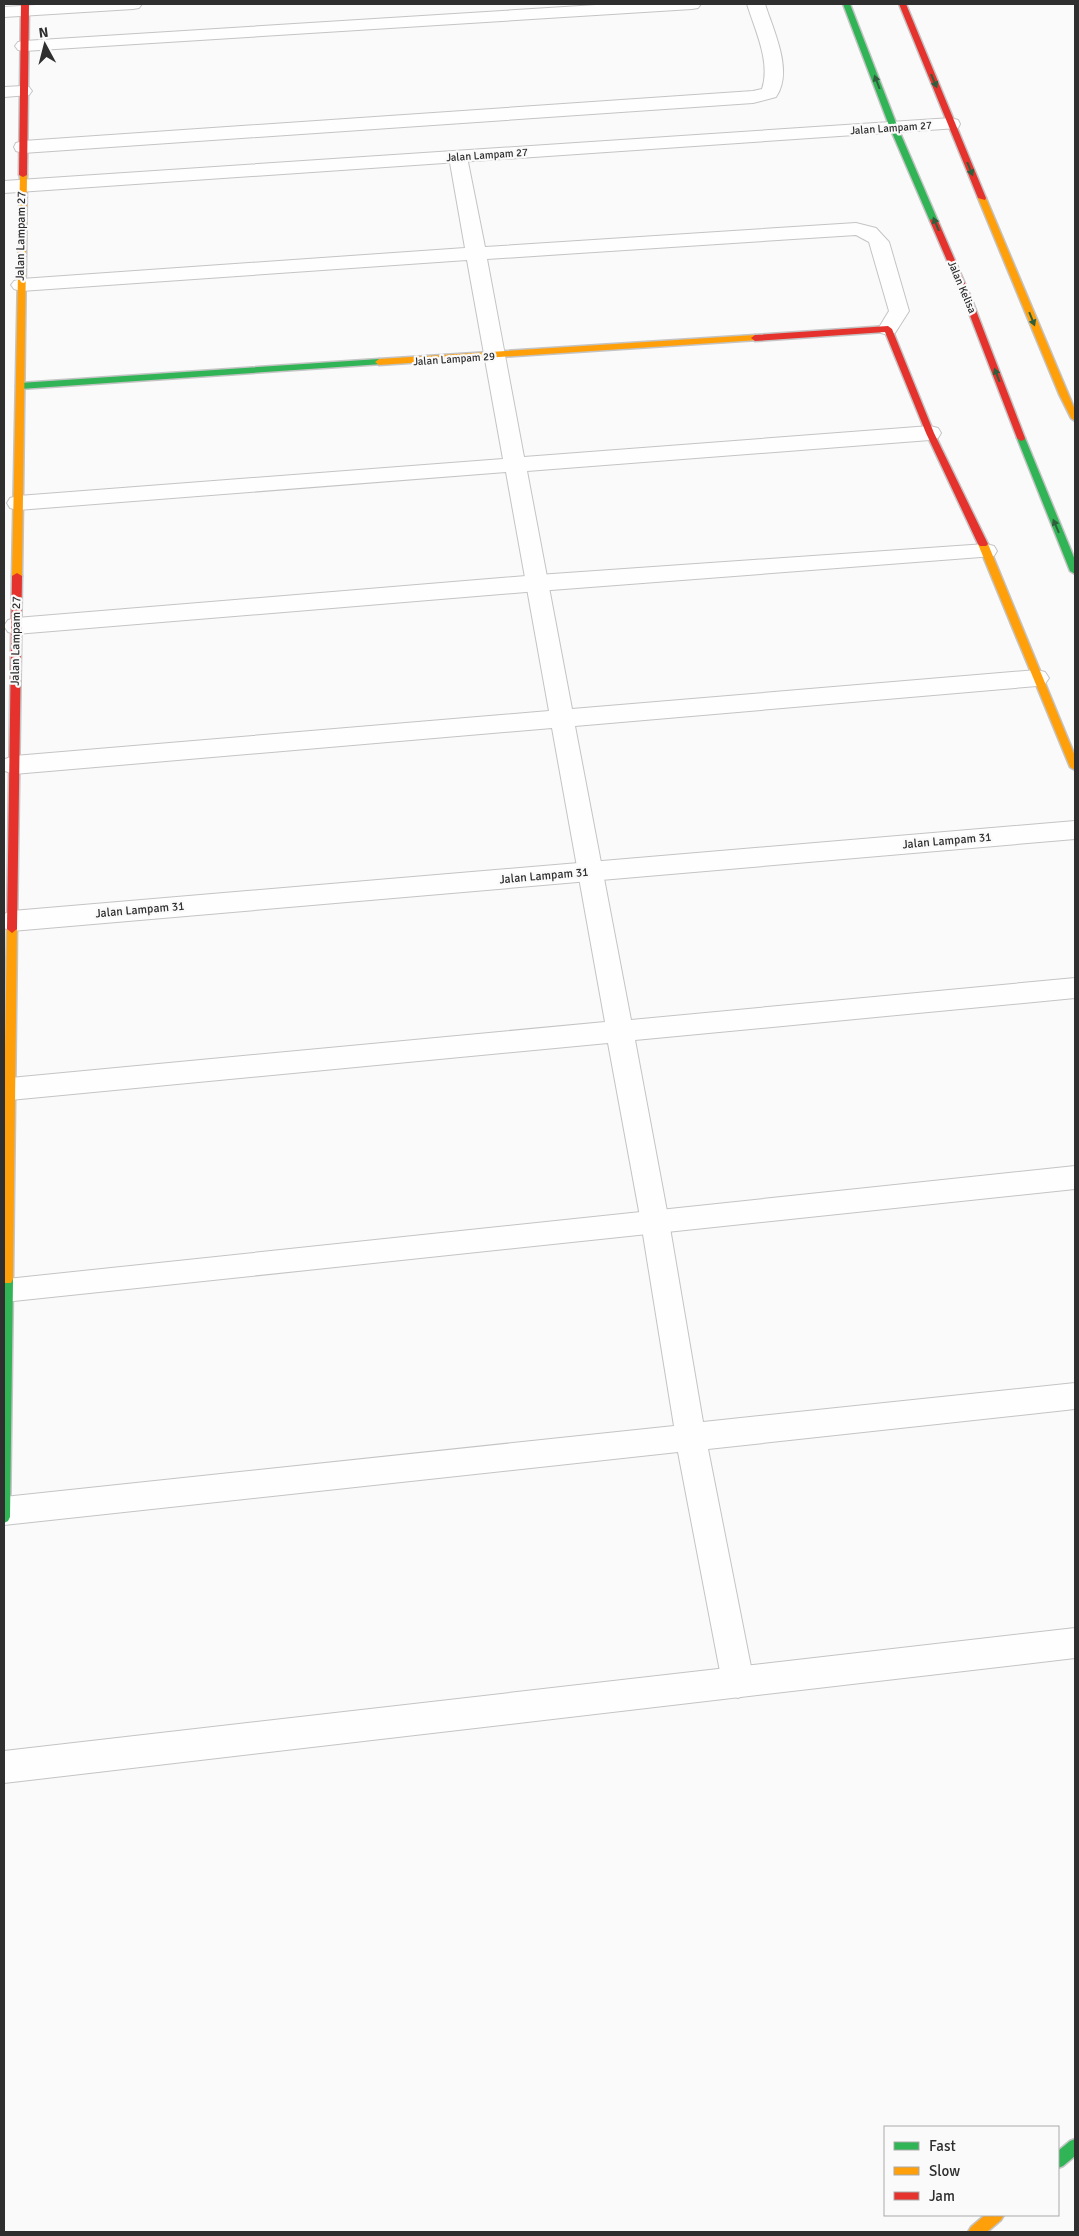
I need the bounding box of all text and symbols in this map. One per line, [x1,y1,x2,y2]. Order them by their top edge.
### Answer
north arrow [20,20,70,70]
text: N [38,24,49,42]
one-way arrow [930,74,938,88]
one-way arrow [872,75,880,89]
street label: Jalan Lampam 27 [850,119,932,137]
street label: Jalan Lampam 27 [446,146,528,164]
one-way arrow [966,162,974,177]
street label: Jalan Lampam 27 [13,191,29,281]
one-way arrow [931,217,939,231]
street label: Jalan Kelisa [945,259,979,316]
one-way arrow [1028,312,1036,327]
street label: Jalan Lampam 29 [413,350,495,368]
one-way arrow [993,367,1001,382]
one-way arrow [1052,518,1060,533]
street label: Jalan Lampam 27 [8,596,24,686]
street label: Jalan Lampam 31 [902,830,992,852]
street label: Jalan Lampam 31 [499,865,589,887]
street label: Jalan Lampam 31 [95,899,185,921]
legend [884,2126,1059,2216]
text: Fast [929,2137,956,2155]
text: Slow [929,2162,960,2180]
text: Jam [929,2187,955,2205]

